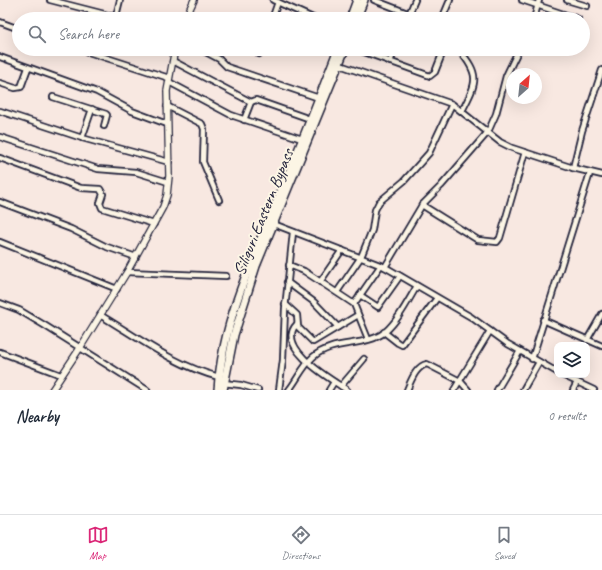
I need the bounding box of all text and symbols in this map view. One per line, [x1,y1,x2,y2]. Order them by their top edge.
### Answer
search box [12,12,590,56]
icon: search [26,23,48,45]
text: Search here [58,25,119,44]
north arrow [506,68,542,104]
street label: Siliguri Eastern Bypass [229,145,299,278]
map controls [554,342,590,378]
button: layers [554,342,590,378]
text: Nearby [16,406,59,427]
text: 0 results [548,408,586,424]
tab: Map [87,524,109,562]
tab: Directions [282,524,320,562]
tab: Saved [493,524,515,562]

